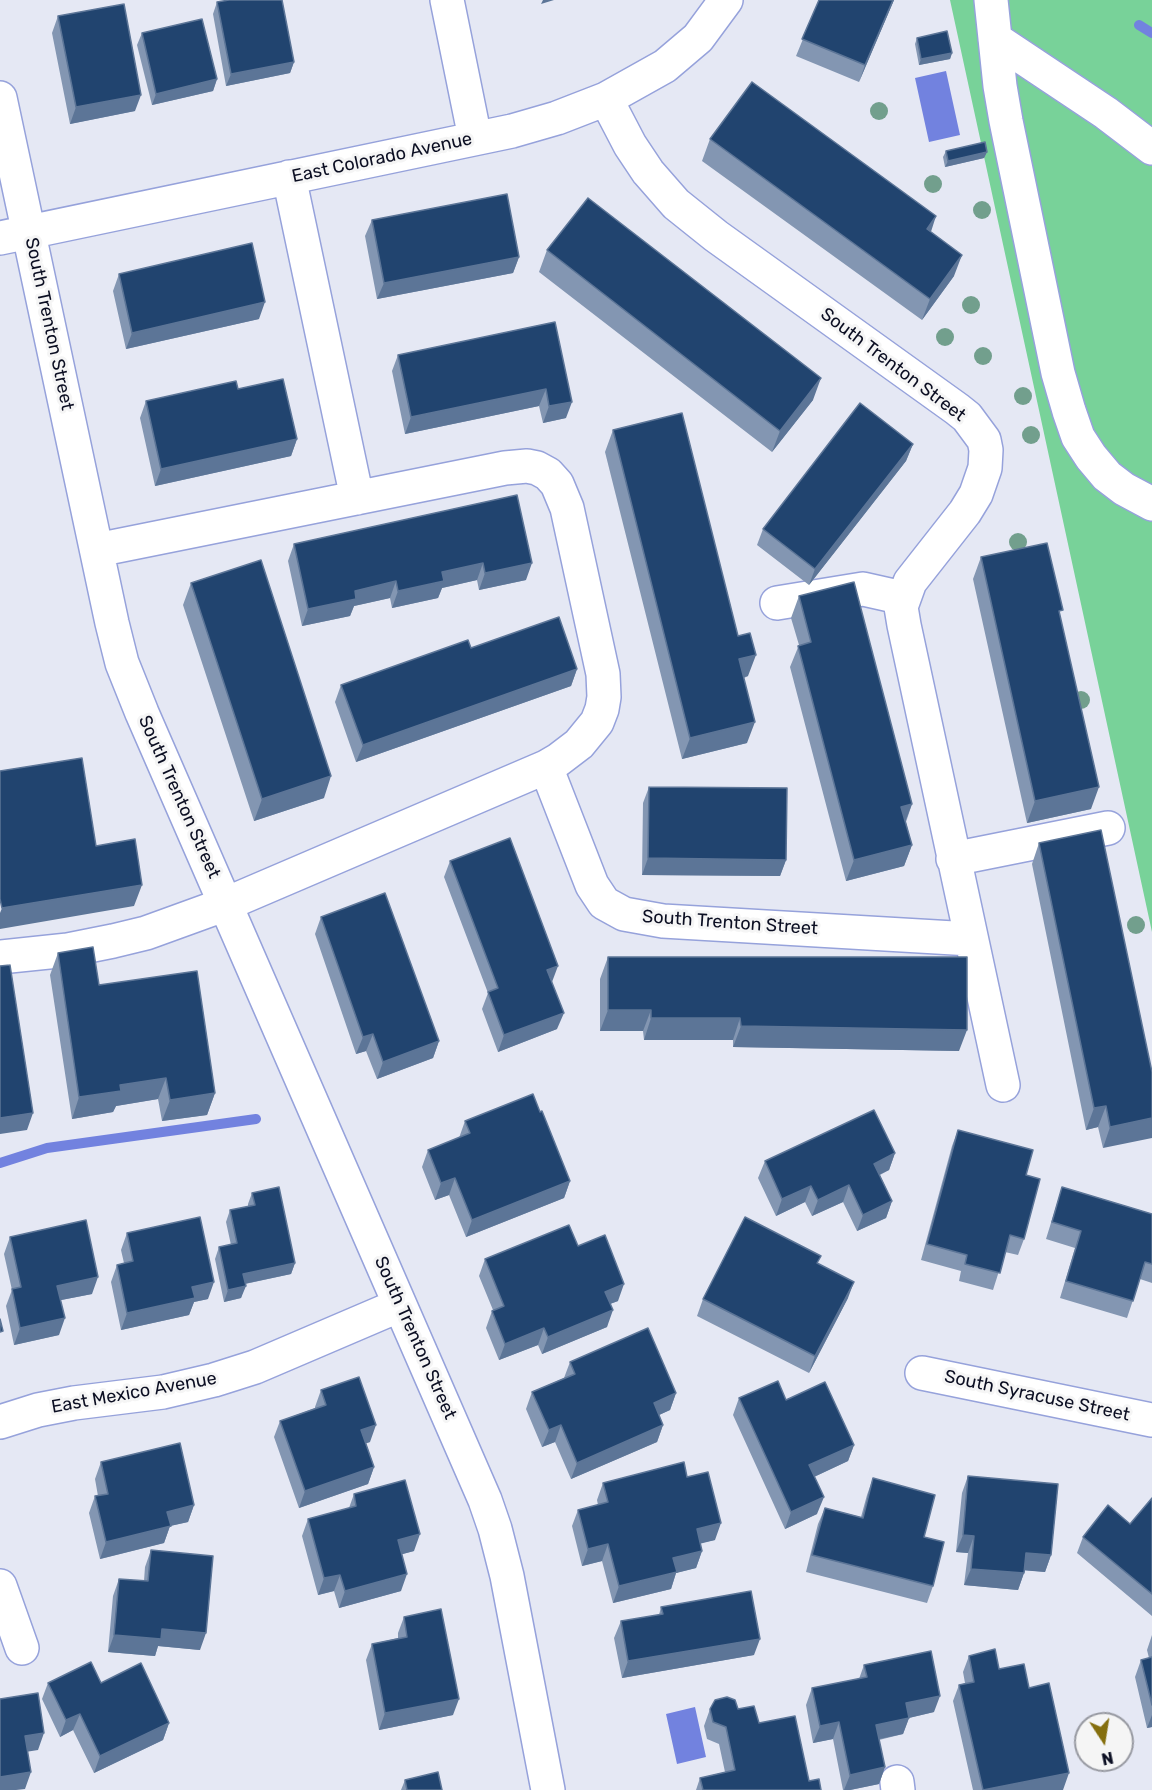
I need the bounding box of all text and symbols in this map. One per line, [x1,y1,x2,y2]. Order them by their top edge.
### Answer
street label: East Colorado Avenue [290,128,474,188]
street label: South Trenton Street [20,236,78,412]
street label: South Trenton Street [816,303,970,427]
street label: South Trenton Street [133,712,225,882]
street label: South Trenton Street [641,906,819,940]
street label: South Trenton Street [369,1253,461,1423]
street label: South Syracuse Street [942,1366,1132,1426]
street label: East Mexico Avenue [50,1368,218,1418]
north arrow [1074,1712,1134,1772]
text: N [1100,1748,1115,1769]

